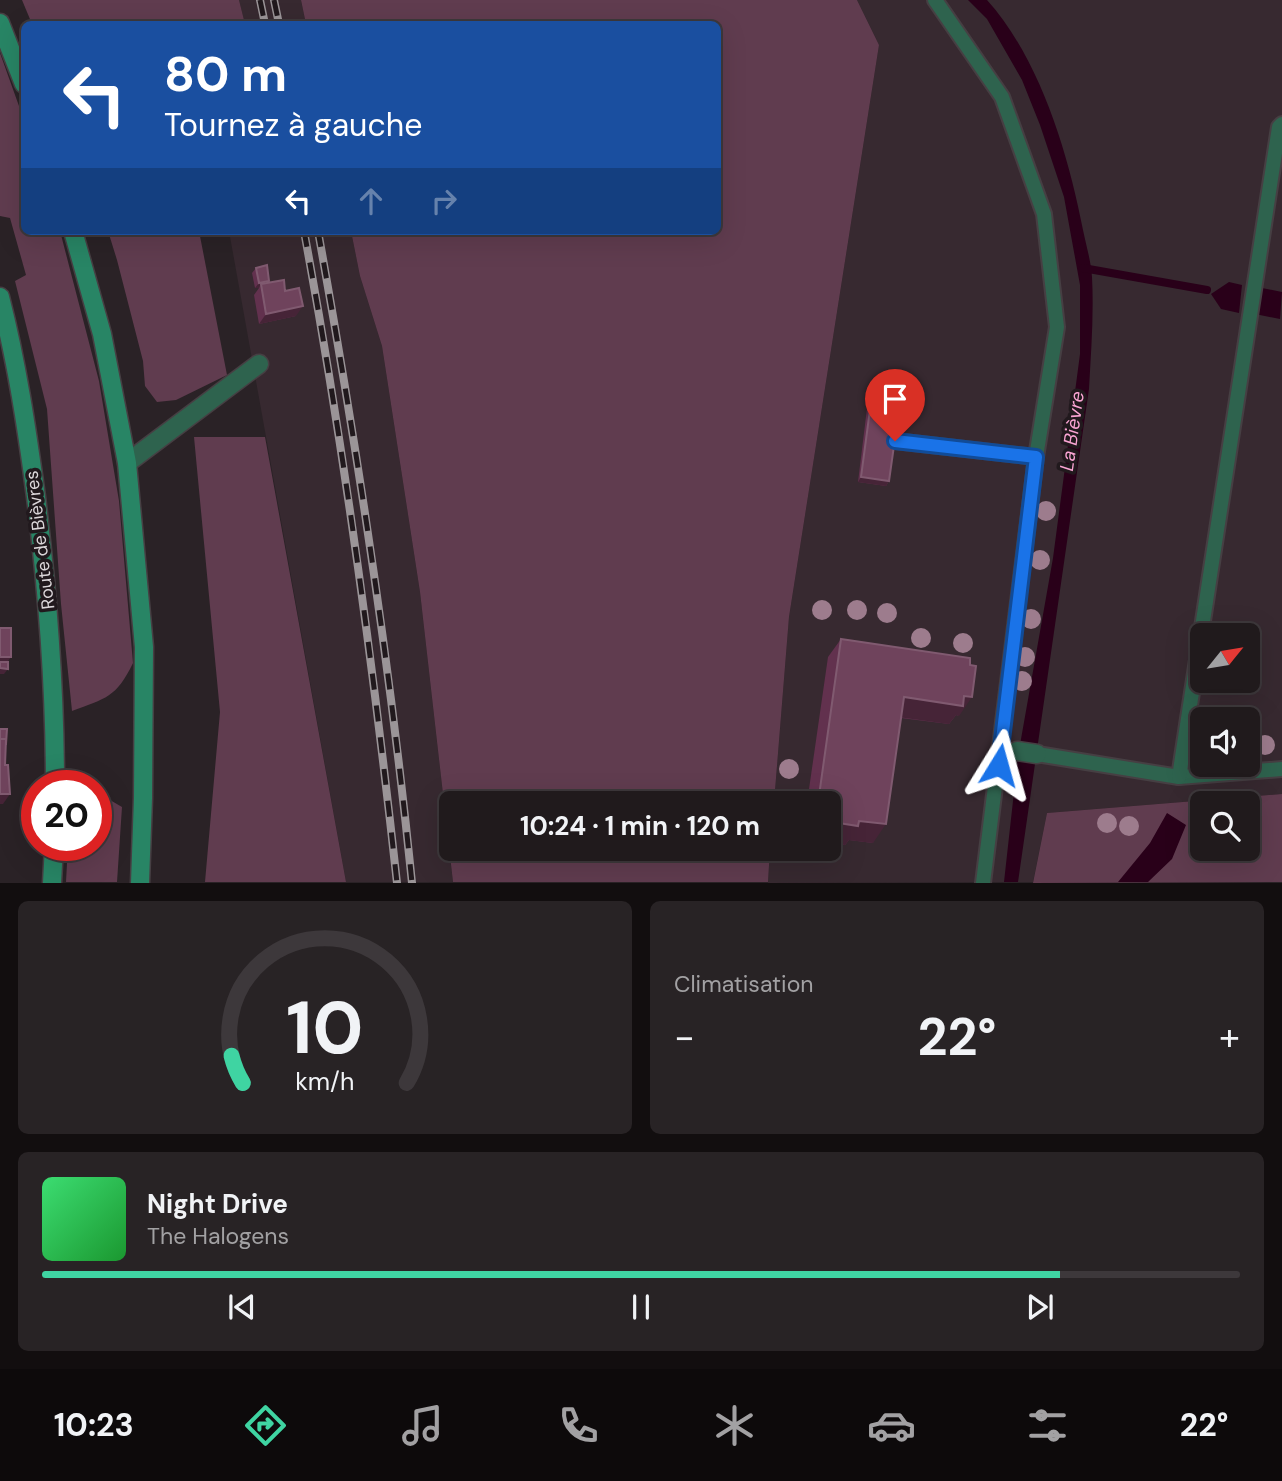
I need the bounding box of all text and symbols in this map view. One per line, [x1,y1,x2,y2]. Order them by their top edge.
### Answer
text: 80 m [164,42,287,106]
icon: left [49,49,140,140]
text: Tournez à gauche [164,104,422,146]
icon: left [279,182,317,220]
icon: ahead [352,182,390,220]
icon: right [425,182,463,220]
pin [865,369,925,441]
icon: arrive [876,380,914,418]
water label: La Bièvre [1054,389,1090,472]
street label: Route de Bièvres [20,469,60,611]
north arrow [1190,623,1260,693]
map controls [1190,623,1260,861]
button: sound [1190,707,1260,777]
position arrow [962,728,1036,802]
speed limit sign: 20 [21,770,112,861]
button: search [1190,791,1260,861]
text: 10:24 · 1 min · 120 m [520,809,760,843]
text: Climatisation [674,969,813,999]
text: 10 [286,982,364,1077]
text: 22° [918,1003,996,1071]
text: − [674,1012,695,1062]
text: + [1219,1012,1240,1062]
text: km/h [295,1065,355,1098]
text: Night Drive [147,1187,288,1221]
text: The Halogens [147,1221,289,1251]
icon: previous [223,1288,261,1326]
icon: pause [622,1288,660,1326]
icon: next [1021,1288,1059,1326]
icon: directions [241,1401,290,1450]
icon: music [398,1401,447,1450]
icon: phone [554,1401,603,1450]
icon: climate [710,1401,759,1450]
icon: car [867,1401,916,1450]
icon: filters [1023,1401,1072,1450]
text: 10:23 [54,1404,134,1446]
text: 22° [1180,1404,1228,1446]

